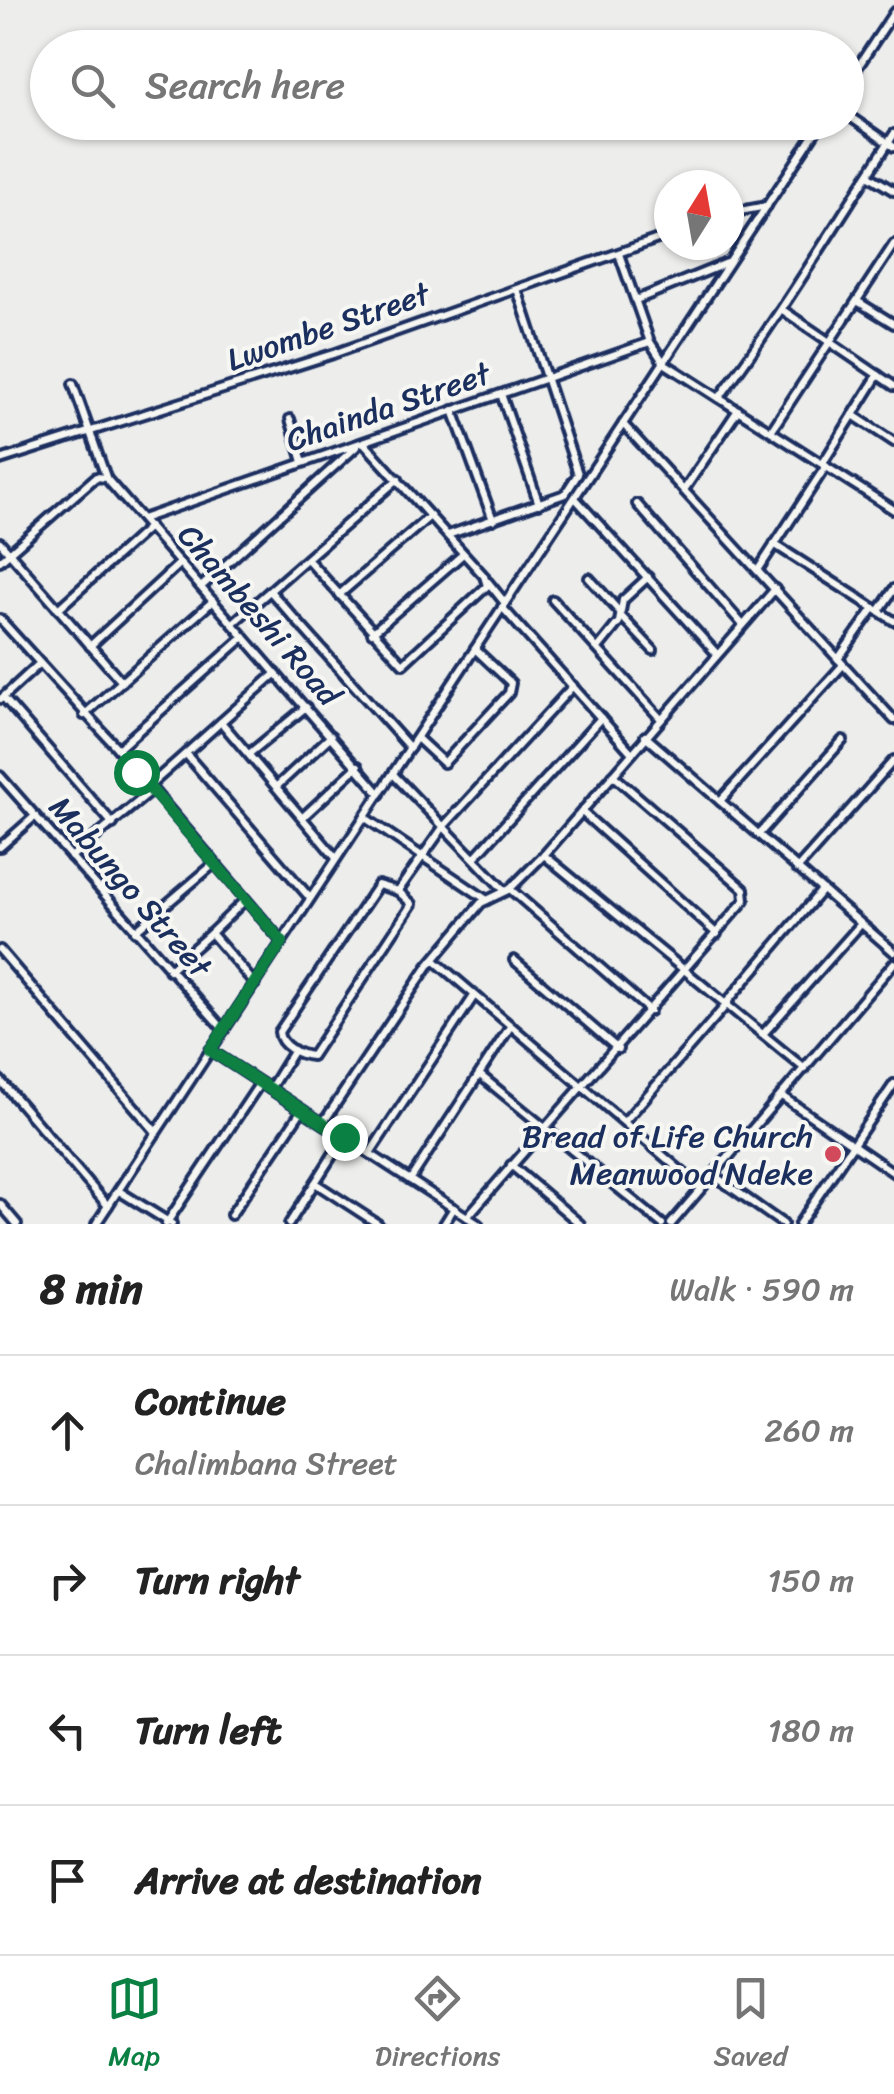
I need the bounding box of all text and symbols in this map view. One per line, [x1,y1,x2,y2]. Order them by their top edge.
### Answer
search box [30,30,864,140]
text: Search here [145,52,345,119]
icon: search [65,58,120,113]
north arrow [654,170,744,260]
street label: Lwombe Street [219,265,438,388]
street label: Chainda Street [278,345,499,469]
street label: Chambeshi Road [163,510,357,721]
route start [114,750,160,796]
street label: Mabungo Street [34,782,227,992]
place label: Bread of Life Church Meanwood Ndeke [522,1108,813,1202]
route end [322,1115,368,1161]
marker: Bread of Life Church Meanwood Ndeke [822,1143,844,1165]
text: 8 min [40,1252,143,1326]
text: Walk · 590 m [670,1261,854,1318]
text: Continue [135,1368,286,1435]
text: 260 m [764,1402,854,1459]
icon: ahead [40,1403,95,1458]
text: Chalimbana Street [135,1435,398,1492]
text: Turn right [135,1547,300,1614]
text: 150 m [768,1552,854,1609]
icon: right [40,1553,95,1608]
text: Turn left [135,1697,281,1764]
text: 180 m [768,1702,854,1759]
icon: left [40,1703,95,1758]
text: Arrive at destination [135,1847,482,1914]
icon: arrive [40,1853,95,1908]
tab: Map [107,1971,162,2080]
tab: Directions [375,1971,500,2080]
tab: Saved [714,1971,787,2080]

